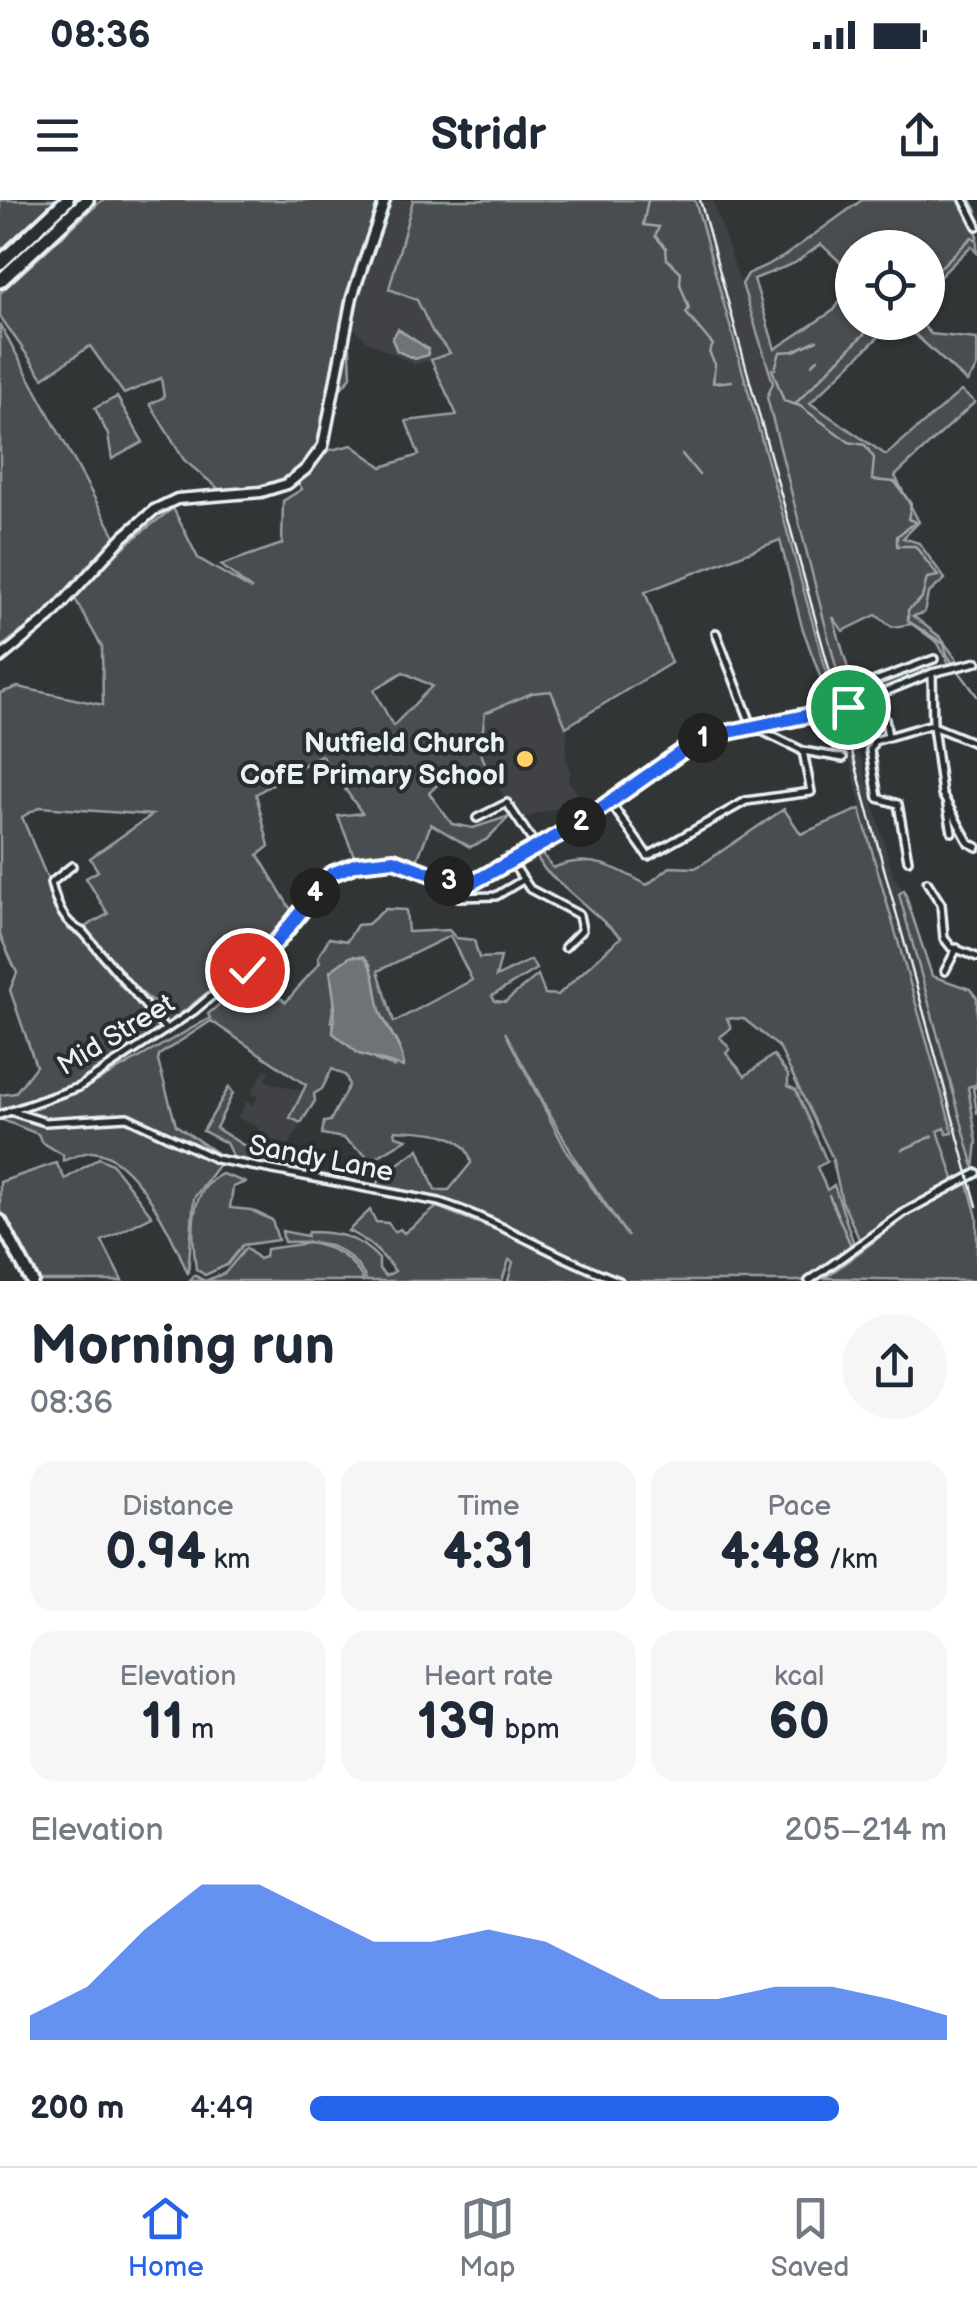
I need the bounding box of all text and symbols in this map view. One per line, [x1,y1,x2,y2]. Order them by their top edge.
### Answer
text: 08:36 [50,13,151,58]
icon: menu [30,108,85,163]
text: Stridr [431,108,546,163]
icon: share [892,108,947,163]
map controls [835,230,945,340]
button: locate [835,230,945,340]
pin [806,665,891,750]
icon: arrive [821,680,876,735]
pin: 1 [678,713,728,763]
text: 1 [697,721,709,754]
place label: Nutfield Church CofE Primary School [240,727,505,792]
marker: Nutfield Church CofE Primary School [514,748,536,770]
pin: 2 [556,797,606,847]
text: 2 [573,805,589,838]
pin: 3 [424,856,474,906]
text: 3 [441,864,457,897]
pin: 4 [290,868,340,918]
text: 4 [307,876,323,909]
pin [205,928,290,1013]
icon: check [220,943,275,998]
street label: Mid Street [52,987,181,1083]
street label: Sandy Lane [246,1129,396,1189]
text: Morning run [30,1313,335,1380]
button: share [842,1314,947,1419]
text: 08:36 [30,1384,113,1423]
text: Distance [122,1490,234,1523]
text: Time [457,1490,520,1523]
text: Pace [767,1490,831,1523]
text: 0.94 [105,1523,206,1583]
text: 4:31 [443,1523,534,1583]
text: 4:48 [720,1523,821,1583]
text: km [206,1543,251,1576]
text: /km [821,1543,878,1576]
text: Elevation [119,1660,236,1693]
text: Heart rate [424,1660,553,1693]
text: kcal [774,1660,824,1693]
text: 11 [141,1693,184,1753]
text: 139 [417,1693,497,1753]
text: 60 [768,1693,830,1753]
text: m [184,1713,214,1746]
text: bpm [497,1713,560,1746]
text: Elevation [30,1811,163,1850]
text: 205–214 m [784,1811,947,1850]
text: 200 m [30,2089,124,2128]
text: 4:49 [190,2089,254,2128]
tab: Home [128,2191,204,2284]
tab: Map [459,2191,515,2284]
tab: Saved [771,2191,849,2284]

